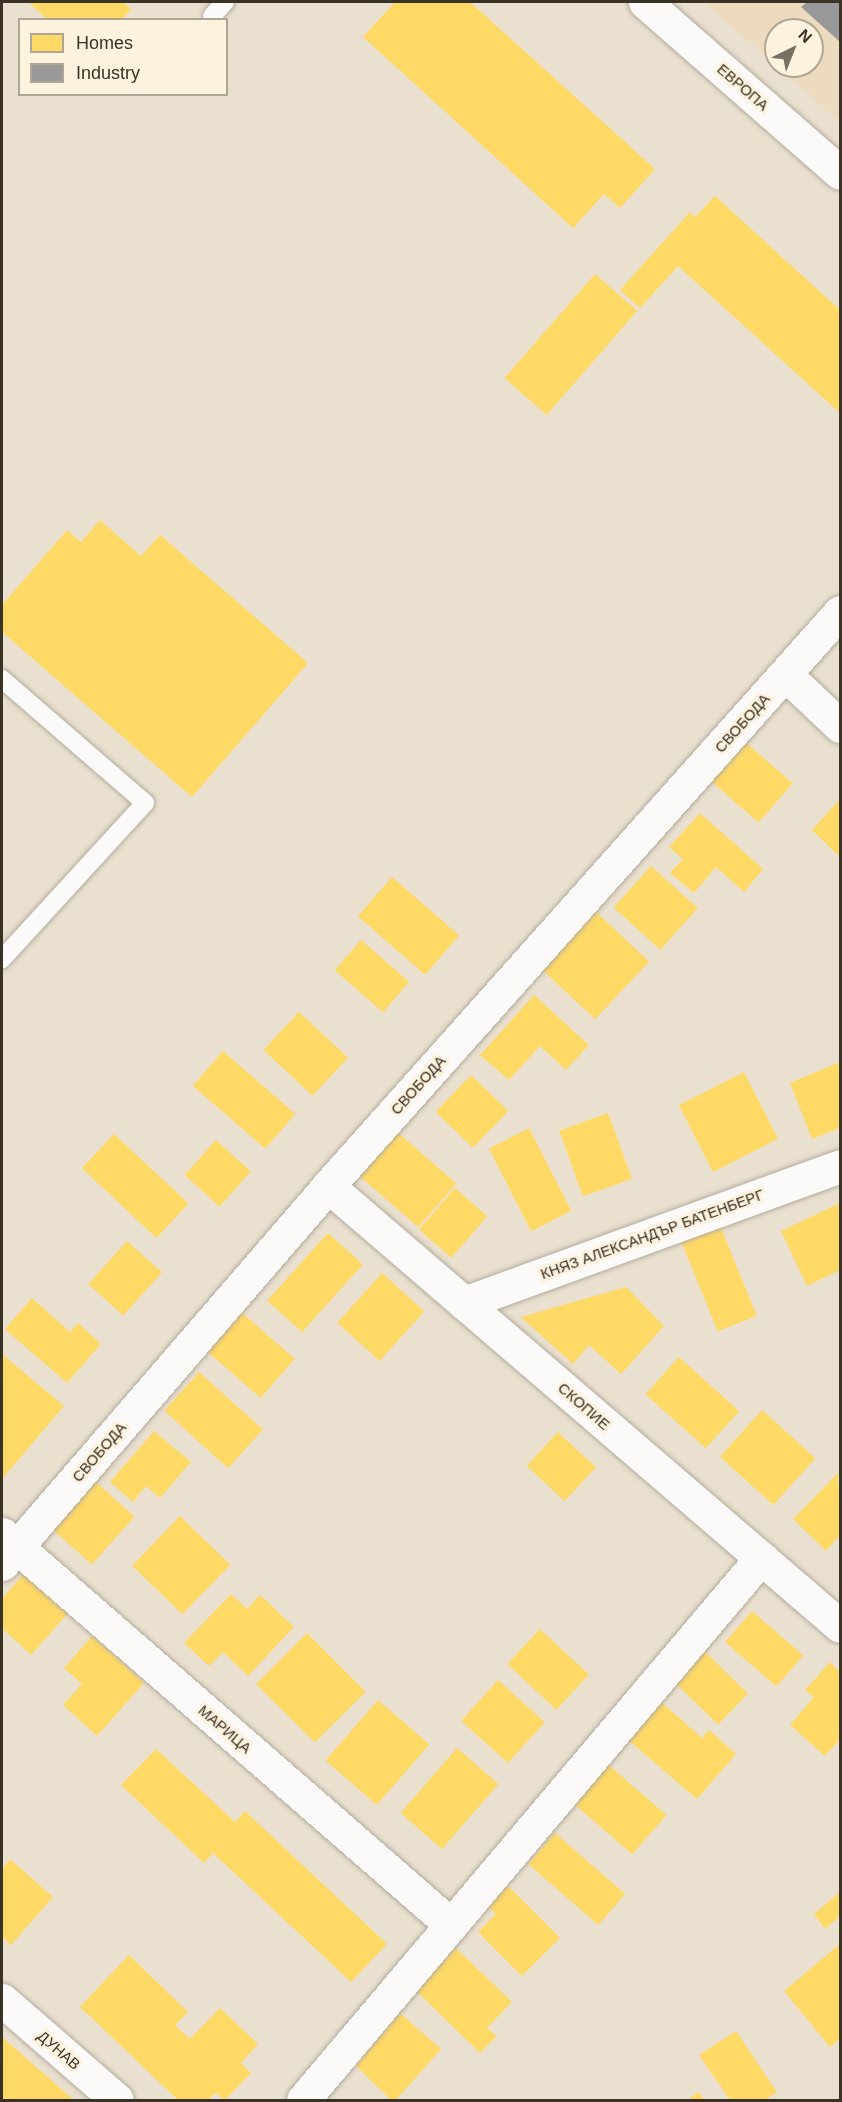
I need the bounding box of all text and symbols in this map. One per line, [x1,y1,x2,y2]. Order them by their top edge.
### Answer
legend [18,18,228,96]
north arrow [764,18,824,78]
text: N [795,26,815,46]
text: Homes [76,33,133,53]
street label: ЕВРОПА [714,60,772,114]
text: Industry [76,63,140,83]
street label: СВОБОДА [711,690,773,756]
street label: СВОБОДА [387,1052,449,1118]
street label: КНЯЗ АЛЕКСАНДЪР БАТЕНБЕРГ [538,1185,766,1283]
street label: СКОПИЕ [554,1379,614,1433]
street label: СВОБОДА [68,1418,130,1486]
street label: МАРИЦА [195,1701,255,1757]
street label: ДУНАВ [34,2027,84,2073]

